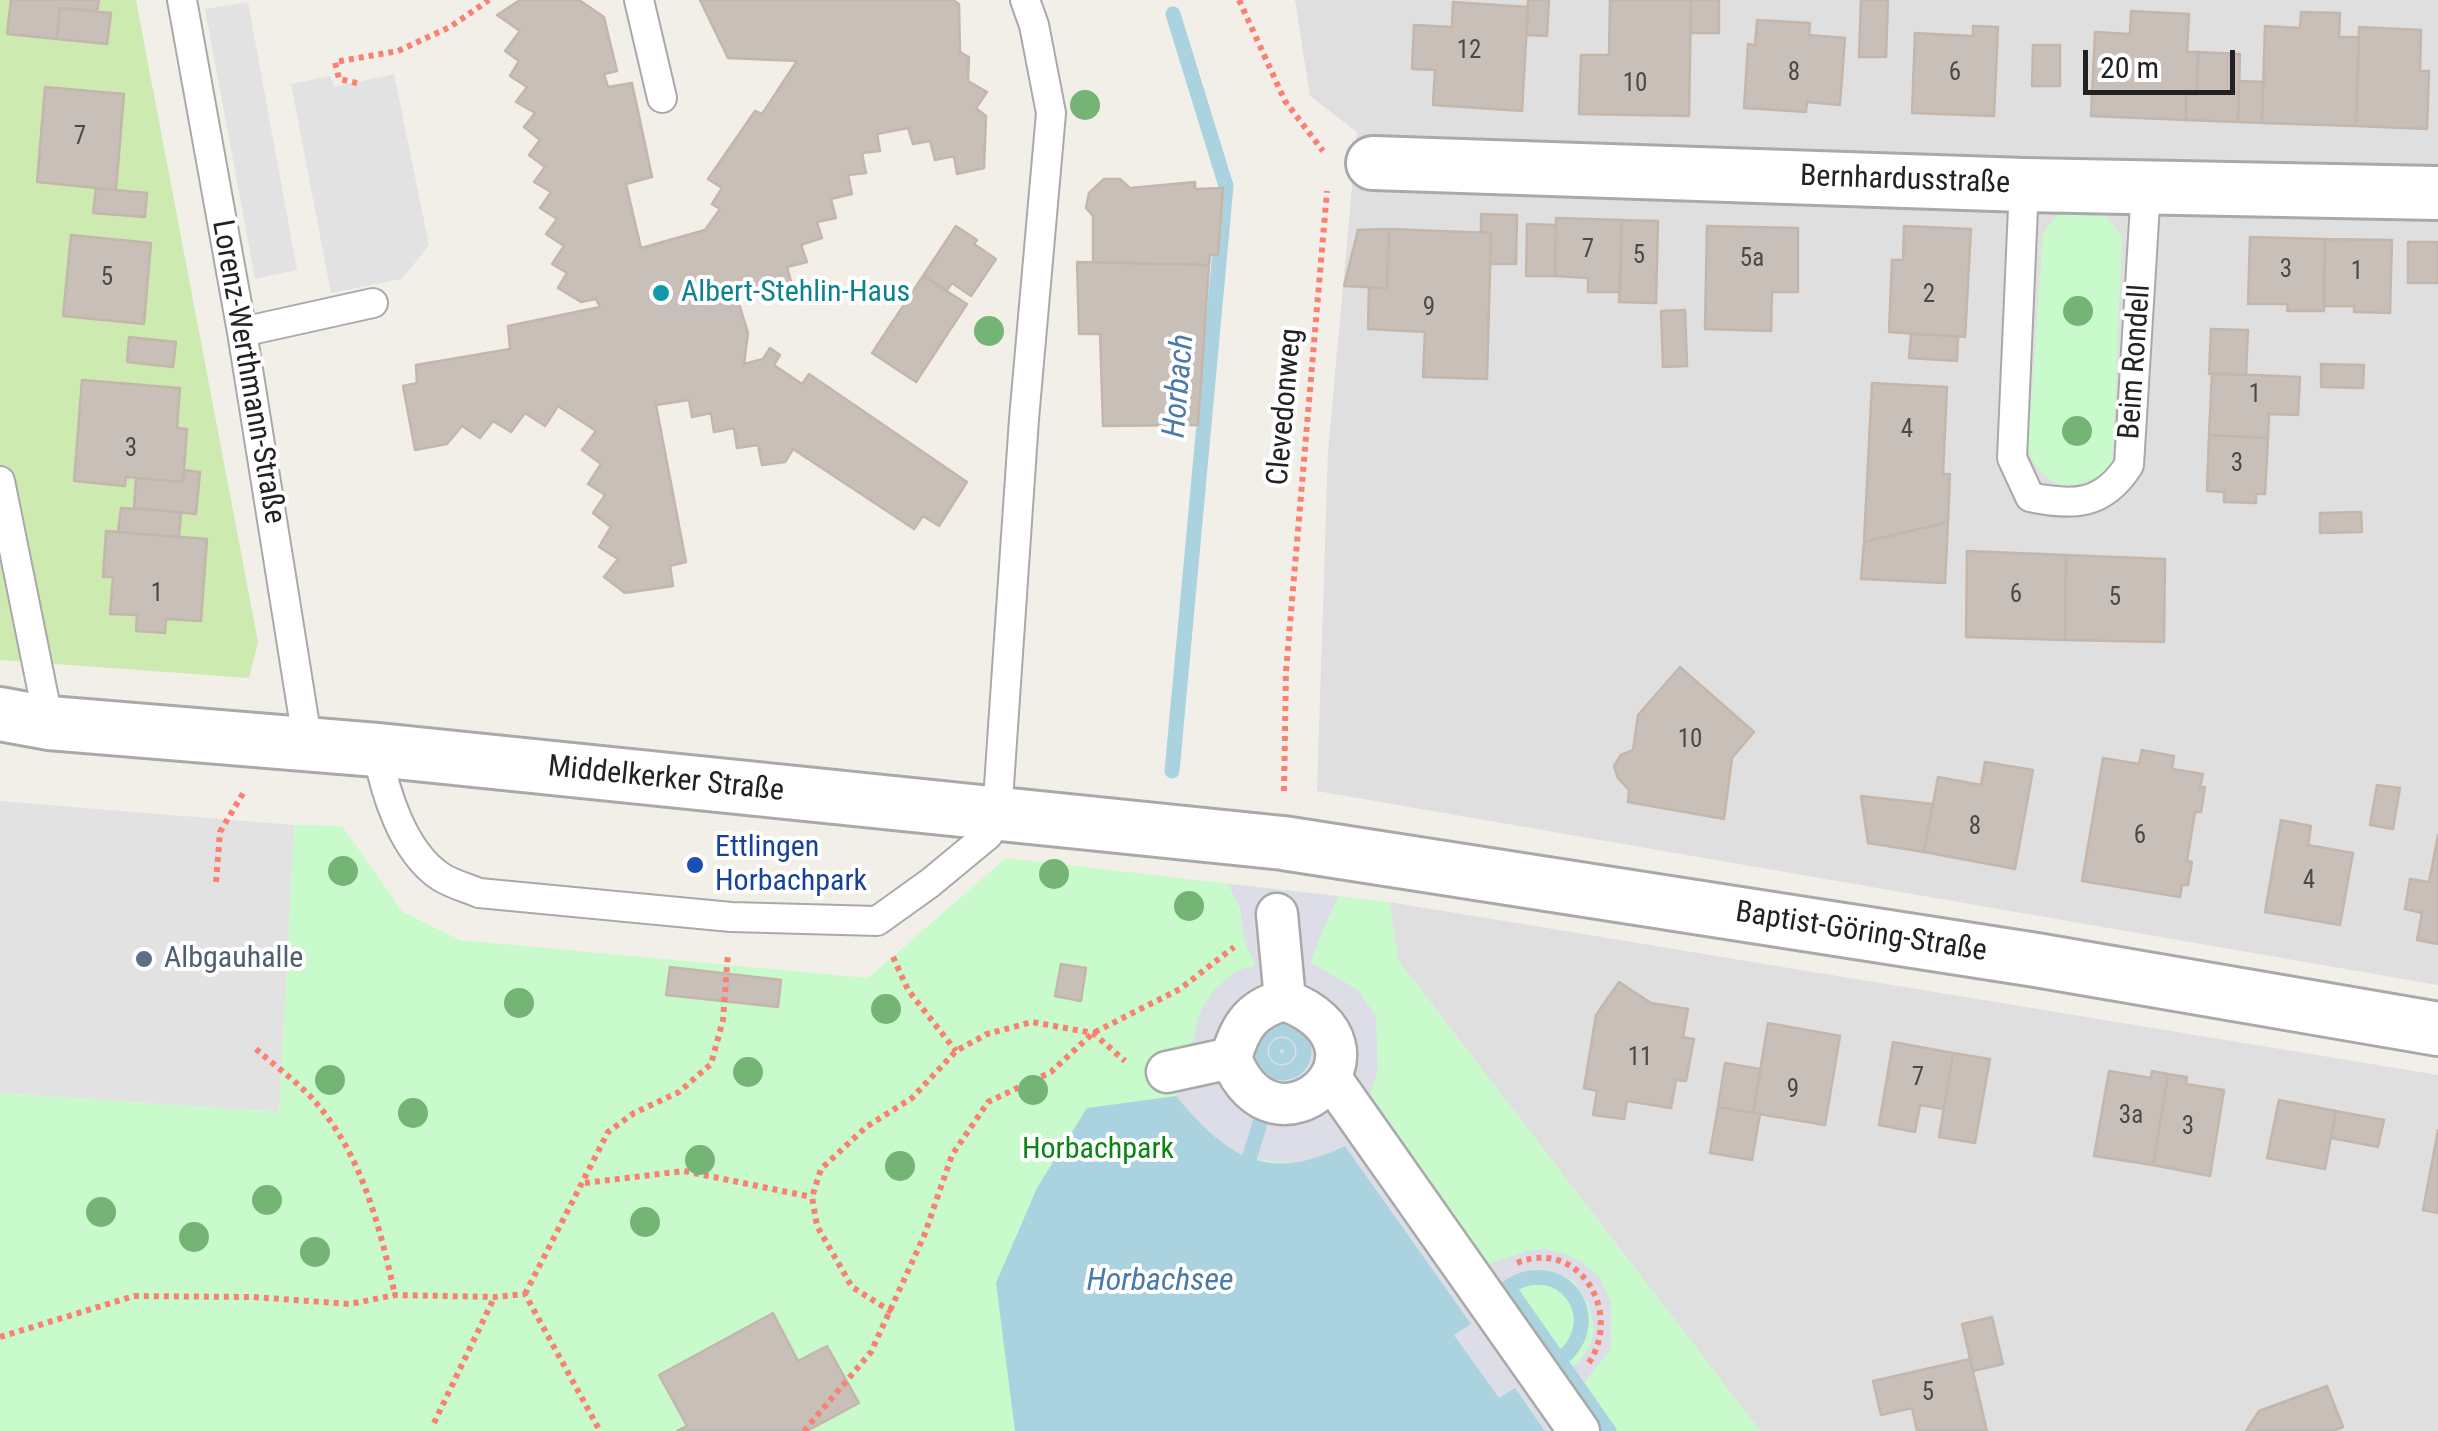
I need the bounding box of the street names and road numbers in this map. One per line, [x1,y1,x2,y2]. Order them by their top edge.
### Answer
street label: Bernhardusstraße [1799,159,2011,203]
street label: Lorenz-Werthmann-Straße [203,217,291,527]
street label: Beim Rondell [2113,283,2159,441]
street label: Clevedonweg [1261,327,1311,487]
street label: Middelkerker Straße [546,750,786,810]
street label: Baptist-Göring-Straße [1733,895,1989,971]

